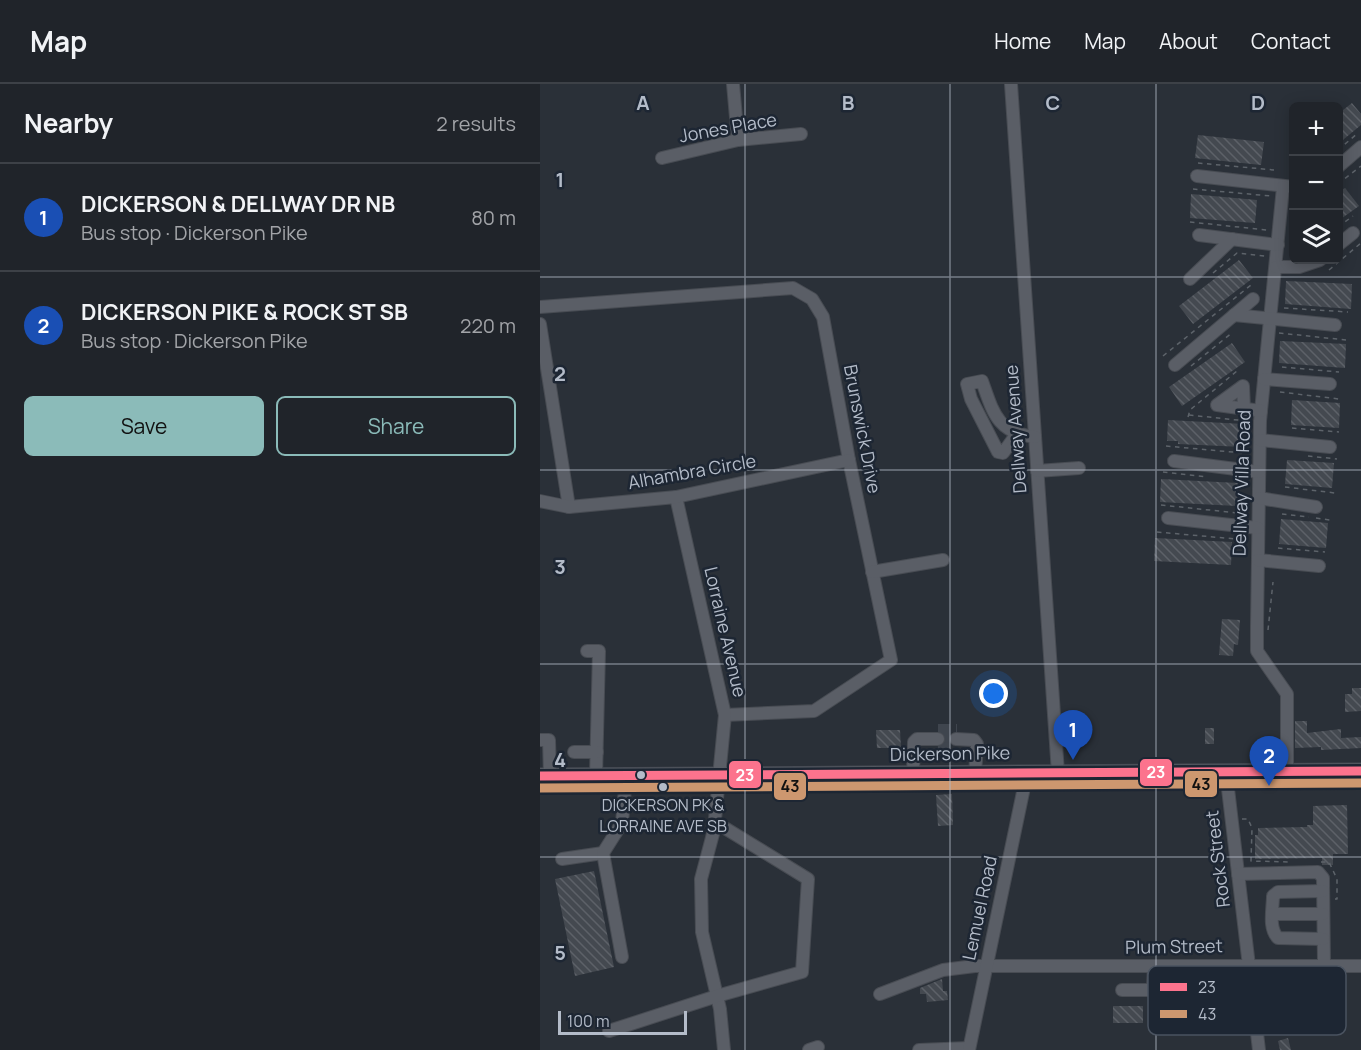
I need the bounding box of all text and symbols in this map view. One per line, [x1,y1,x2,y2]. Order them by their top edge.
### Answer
text: Map [30,22,87,60]
text: Home [994,27,1051,55]
text: Map [1084,27,1126,55]
text: About [1159,27,1218,55]
text: Contact [1251,27,1331,55]
text: A [636,89,650,116]
text: B [842,89,855,116]
text: C [1046,89,1060,116]
text: D [1251,89,1265,116]
map controls [1289,102,1343,264]
button: + [1289,102,1343,156]
text: Nearby [24,105,113,141]
street label: Jones Place [677,107,778,147]
text: 2 results [436,110,516,137]
button: − [1289,156,1343,210]
text: 1 [556,166,564,193]
text: DICKERSON & DELLWAY DR NB [81,189,395,219]
text: 1 [39,204,48,231]
text: 80 m [471,204,516,231]
button: layers [1289,210,1343,264]
text: Bus stop · Dickerson Pike [81,219,308,246]
text: DICKERSON PIKE & ROCK ST SB [81,297,408,327]
text: 2 [38,312,49,339]
text: 220 m [460,312,516,339]
text: Bus stop · Dickerson Pike [81,327,308,354]
text: 2 [554,360,566,387]
street label: Brunswick Drive [839,362,887,495]
street label: Dellway Avenue [999,364,1031,494]
button: Save [24,396,264,456]
button: Share [276,396,516,456]
street label: Dellway Villa Road [1226,409,1256,556]
street label: Alhambra Circle [626,448,758,494]
text: 3 [554,553,566,580]
street label: Lorraine Avenue [699,564,753,699]
your location [979,679,1008,708]
pin: 1 [1054,710,1092,760]
pin: 2 [1250,736,1288,786]
street label: Dickerson Pike [890,740,1010,766]
text: 4 [554,746,566,773]
line badge: 23 [1139,758,1173,787]
line badge: 23 [728,760,762,789]
text: 23 [1147,761,1165,783]
text: 23 [736,764,754,786]
unlabelled marker [635,769,647,781]
line badge: 43 [1184,770,1218,798]
line badge: 43 [773,772,807,801]
text: 43 [1191,773,1211,795]
text: 43 [780,775,800,797]
marker: DICKERSON PK & LORRAINE AVE SB [657,781,669,793]
place label: DICKERSON PK & LORRAINE AVE SB [599,794,727,837]
street label: Rock Street [1199,809,1235,909]
street label: Lemuel Road [956,853,1002,962]
street label: Plum Street [1125,933,1223,959]
text: 5 [554,939,566,966]
legend [1148,966,1346,1035]
text: 23 [1198,976,1216,998]
text: 43 [1198,1003,1216,1025]
scale bar [558,1008,687,1036]
text: 100 m [567,1010,610,1032]

